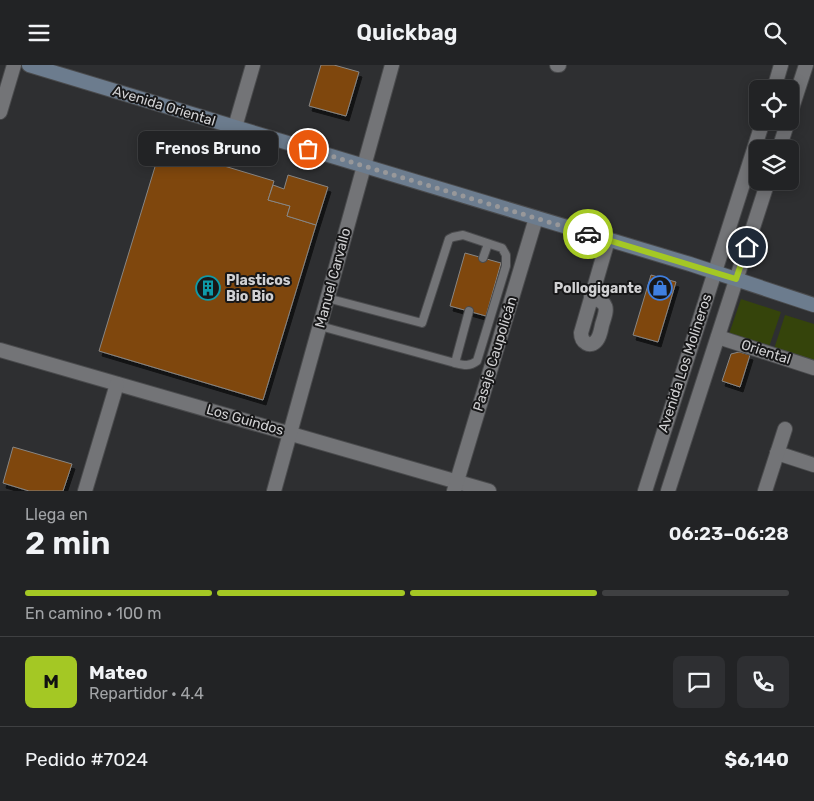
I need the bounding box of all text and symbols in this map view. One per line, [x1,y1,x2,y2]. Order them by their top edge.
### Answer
icon: menu [25,19,53,47]
text: Quickbag [357,19,457,46]
icon: search [761,19,789,47]
map controls [749,80,799,190]
button: locate [749,80,799,130]
street label: Avenida Oriental [111,82,217,130]
pin [287,128,329,170]
callout: Frenos Bruno [138,131,278,167]
icon: bag [294,135,322,163]
text: Frenos Bruno [155,139,261,158]
button: layers [749,140,799,190]
courier [563,209,613,259]
icon: car [574,220,602,248]
street label: Manuel Carvallo [311,226,355,330]
pin [726,226,768,268]
icon: home [733,233,761,261]
place label: Plasticos Bio Bio [226,272,291,305]
building icon: Plasticos Bio Bio [195,275,221,301]
shop icon: Pollogigante [647,275,673,301]
place label: Pollogigante [554,280,642,297]
street label: Avenida Los Molineros [655,292,715,434]
street label: Pasaje Caupolicán [469,295,521,413]
street label: Oriental [739,336,793,368]
street label: Los Guindos [204,401,286,439]
text: Llega en [25,505,88,524]
text: 06:23–06:28 [669,522,789,545]
text: 2 min [25,524,110,562]
text: En camino · 100 m [25,604,161,623]
button: chat [673,656,725,708]
button: phone [737,656,789,708]
text: Mateo [89,661,148,684]
text: M [43,670,59,693]
text: Repartidor · 4.4 [89,684,204,703]
text: Pedido #7024 [25,748,148,771]
text: $6,140 [725,748,789,771]

